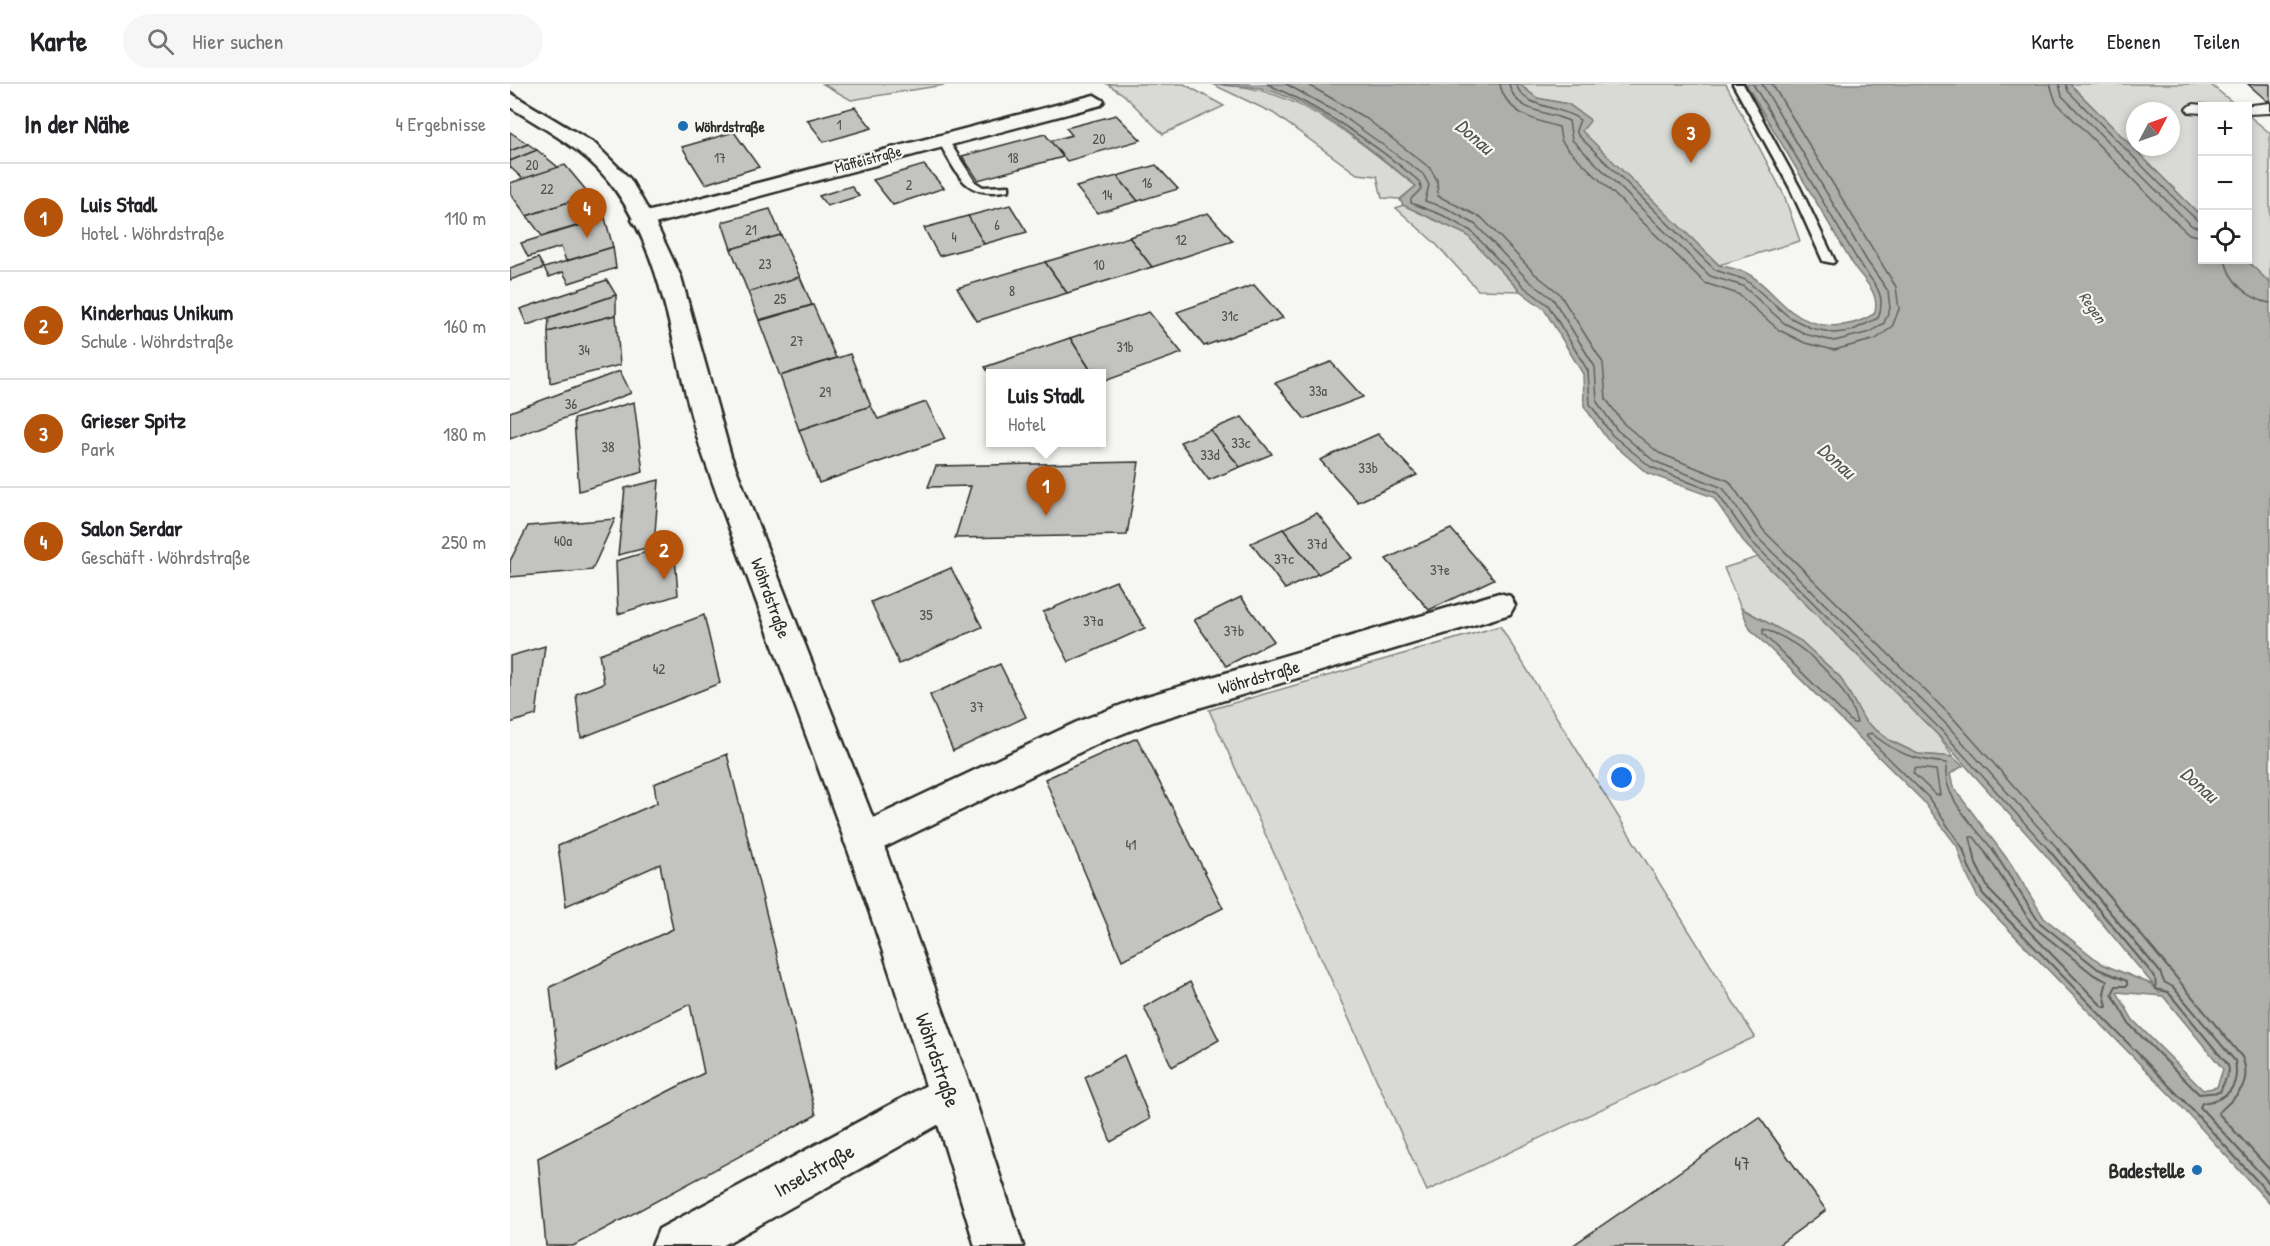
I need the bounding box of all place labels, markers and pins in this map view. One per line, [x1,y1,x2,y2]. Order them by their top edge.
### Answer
pin: 3 [1672,113,1710,163]
place label: Wöhrdstraße [695,116,765,138]
marker: Wöhrdstraße [676,119,690,133]
pin: 4 [568,188,607,238]
pin: 1 [1026,466,1066,516]
pin: 2 [644,530,684,580]
place label: Badestelle [2108,1156,2186,1185]
marker: Badestelle [2190,1163,2204,1177]

